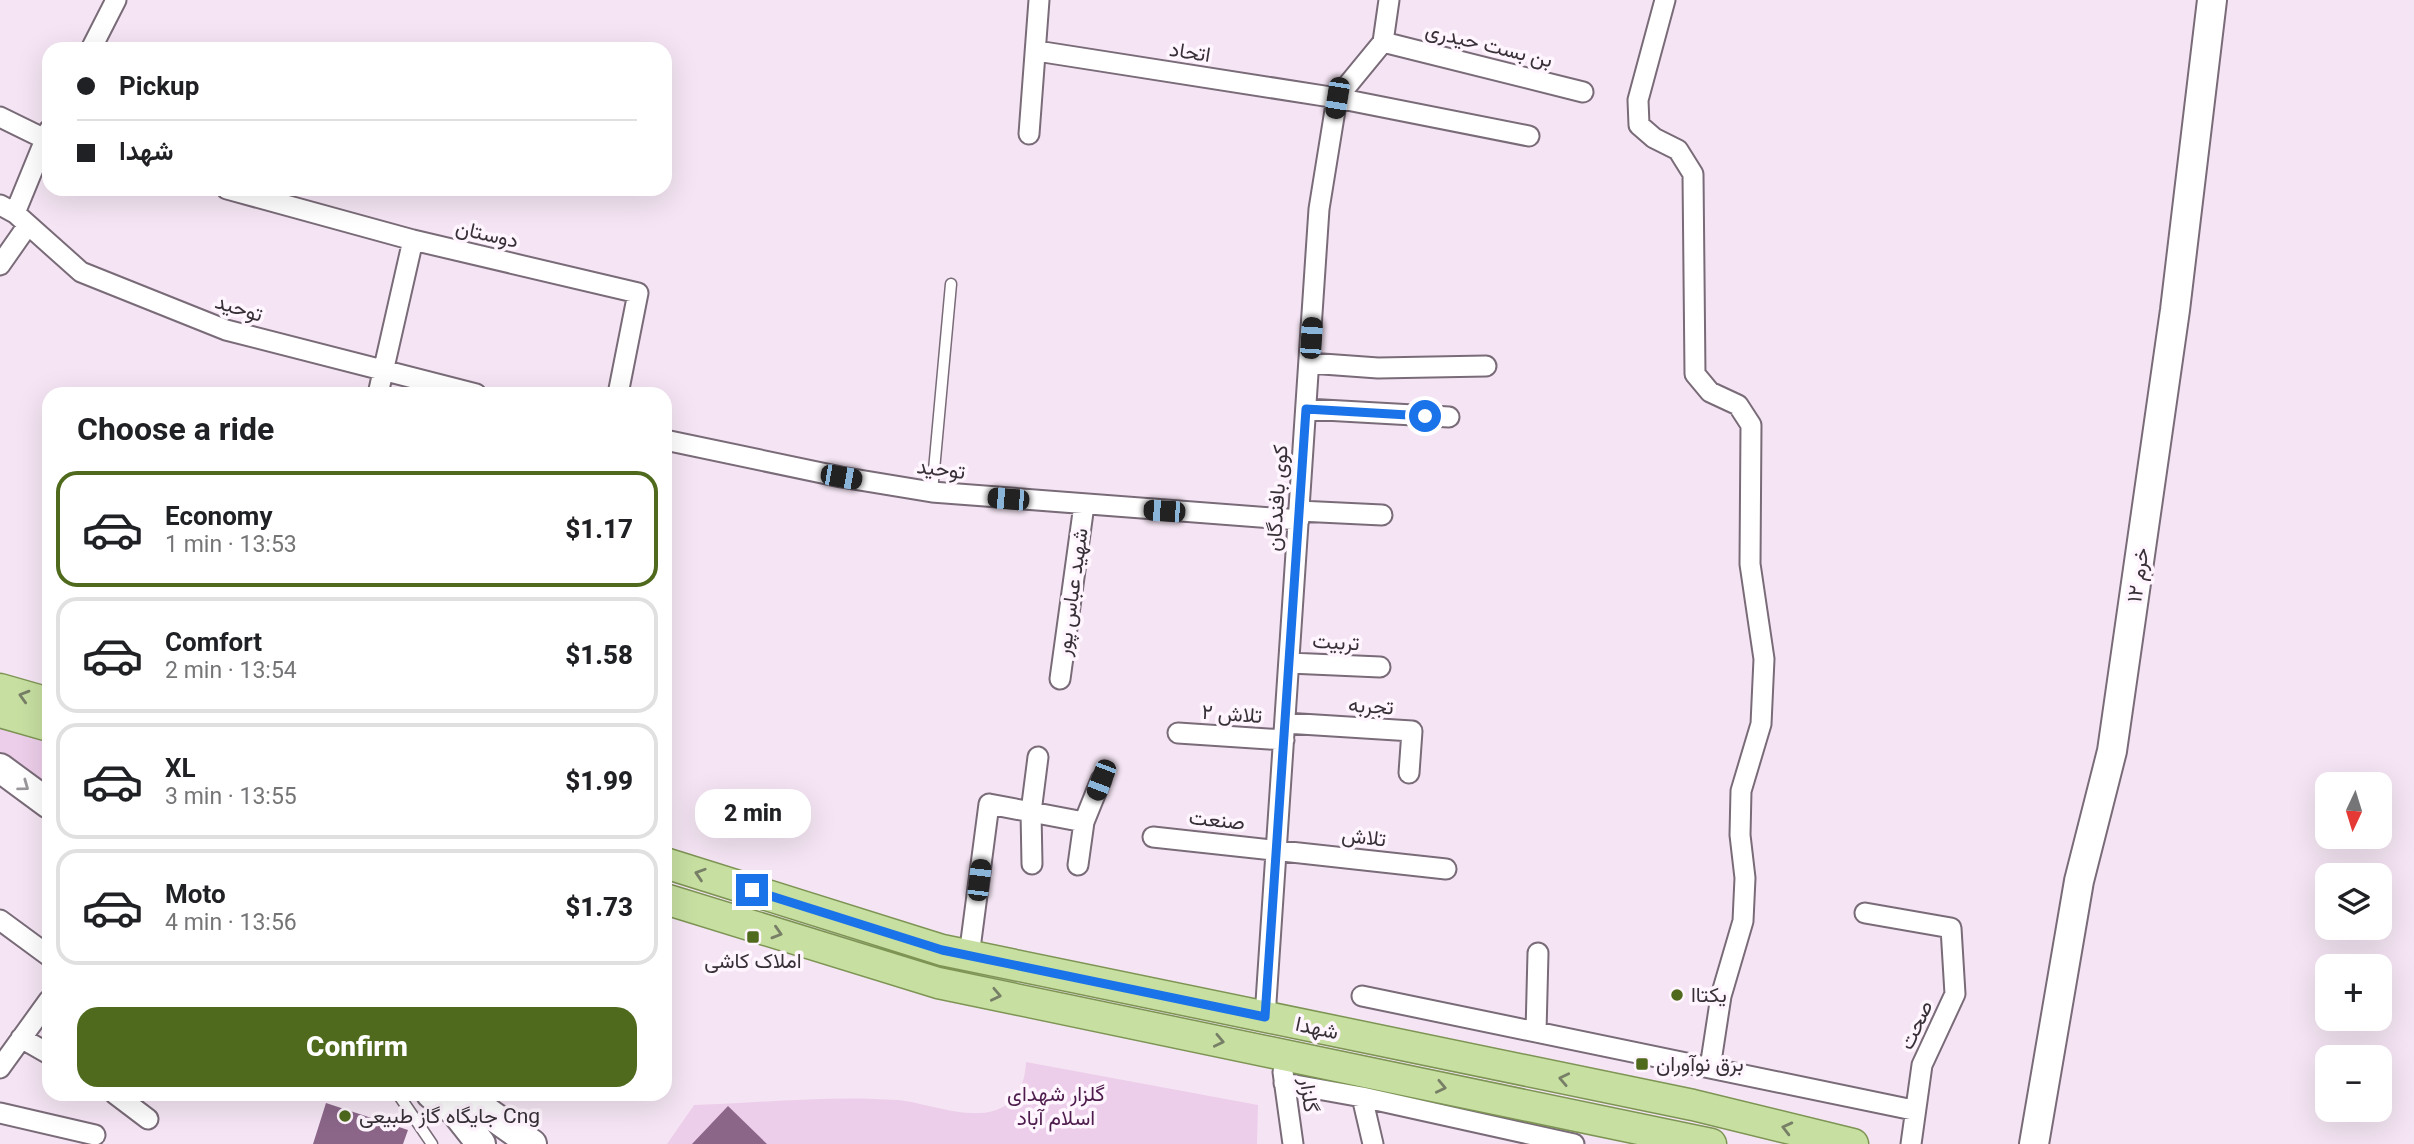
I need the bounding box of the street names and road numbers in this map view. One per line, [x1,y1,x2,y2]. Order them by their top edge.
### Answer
street label: بن بست حیدری [1423,18,1555,73]
street label: اتحاد [1168,37,1212,67]
street label: دوستان [453,215,521,254]
street label: توحید [212,289,266,328]
street label: کوی بافندگان [1261,444,1294,552]
street label: توحید [915,454,967,485]
street label: شهید عباس پور [1051,526,1095,659]
street label: خرم ۱۲ [2122,546,2156,604]
street label: تربیت [1312,629,1360,656]
street label: تجربه [1347,692,1395,721]
street label: تلاش ۲ [1201,700,1263,728]
street label: صنعت [1188,805,1246,835]
street label: تلاش [1340,822,1388,852]
street label: صحت [1894,997,1938,1053]
street label: شهدا [1293,1012,1341,1045]
street label: گلزار [1294,1075,1323,1114]

